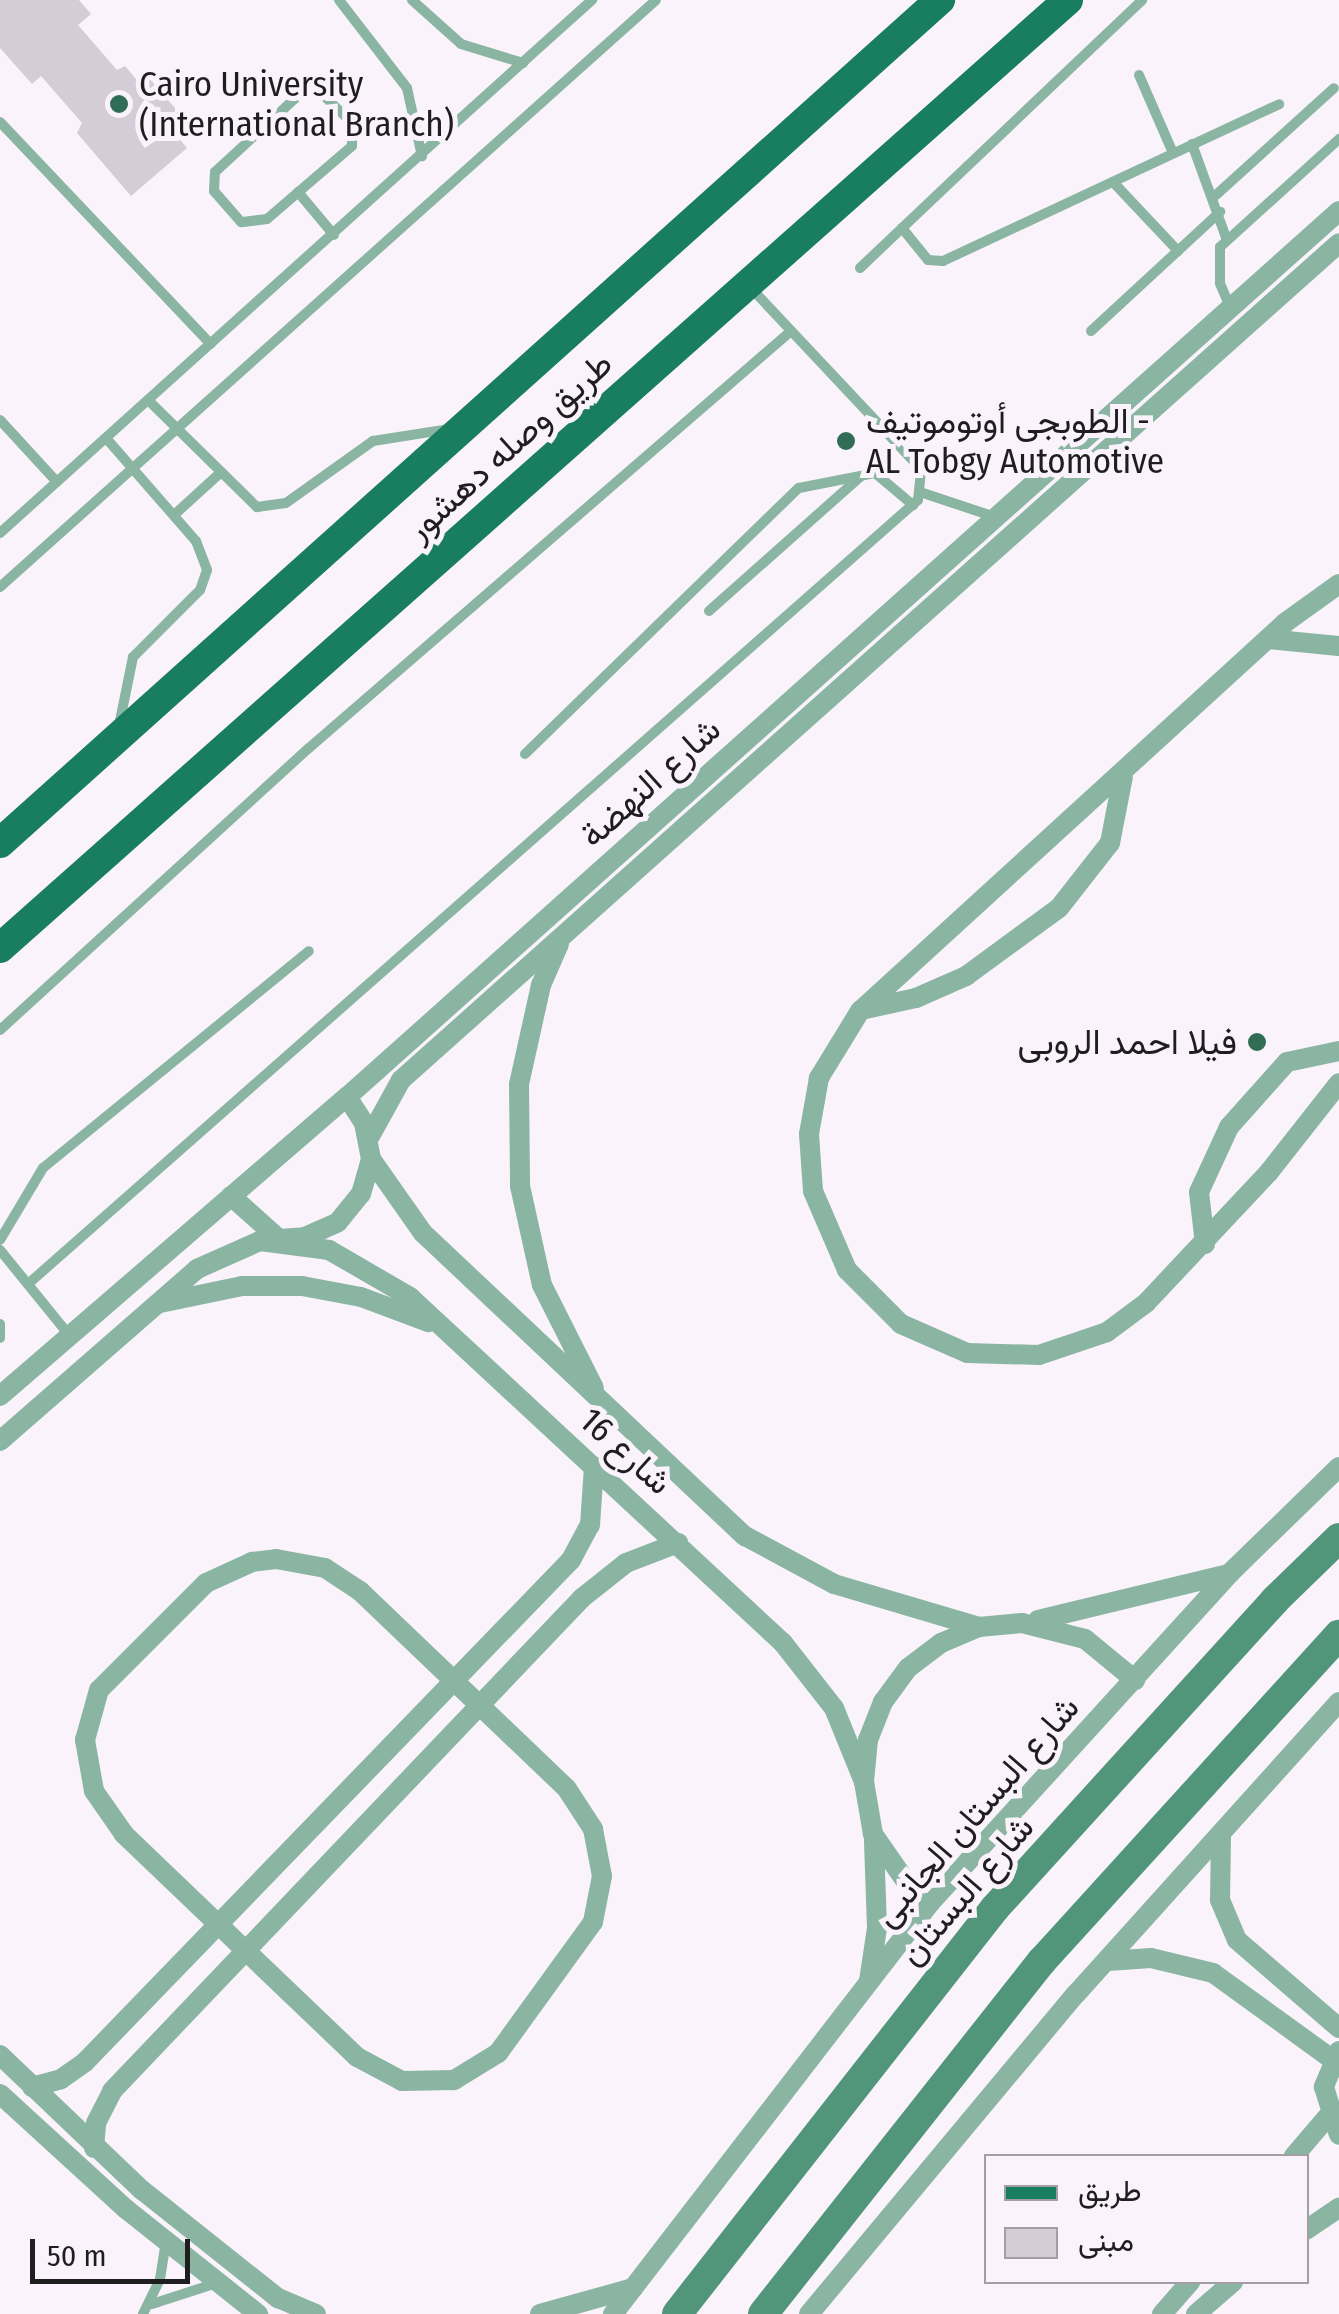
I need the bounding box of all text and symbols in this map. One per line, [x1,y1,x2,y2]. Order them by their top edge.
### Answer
place label: Cairo University (International Branch) [139,63,454,145]
marker: Cairo University (International Branch) [108,93,130,115]
street label: طريق وصله دهشور [397,342,621,550]
place label: الطوبجى أوتوموتيف - AL Tobgy Automotive [866,400,1164,482]
marker: الطوبجى أوتوموتيف - AL Tobgy Automotive [835,430,857,452]
street label: شارع النهضة [571,708,729,856]
place label: فيلا احمد الروبى [1017,1021,1237,1063]
marker: فيلا احمد الروبى [1246,1031,1268,1053]
street label: شارع 16 [571,1399,681,1503]
street label: شارع البستان الجانبى [864,1687,1088,1935]
street label: شارع البستان [890,1807,1042,1973]
legend [984,2154,1309,2284]
text: طريق [1078,2173,1142,2209]
scale bar [35,2219,195,2281]
text: مبنى [1078,2223,1134,2259]
text: 50 m [47,2238,107,2274]

